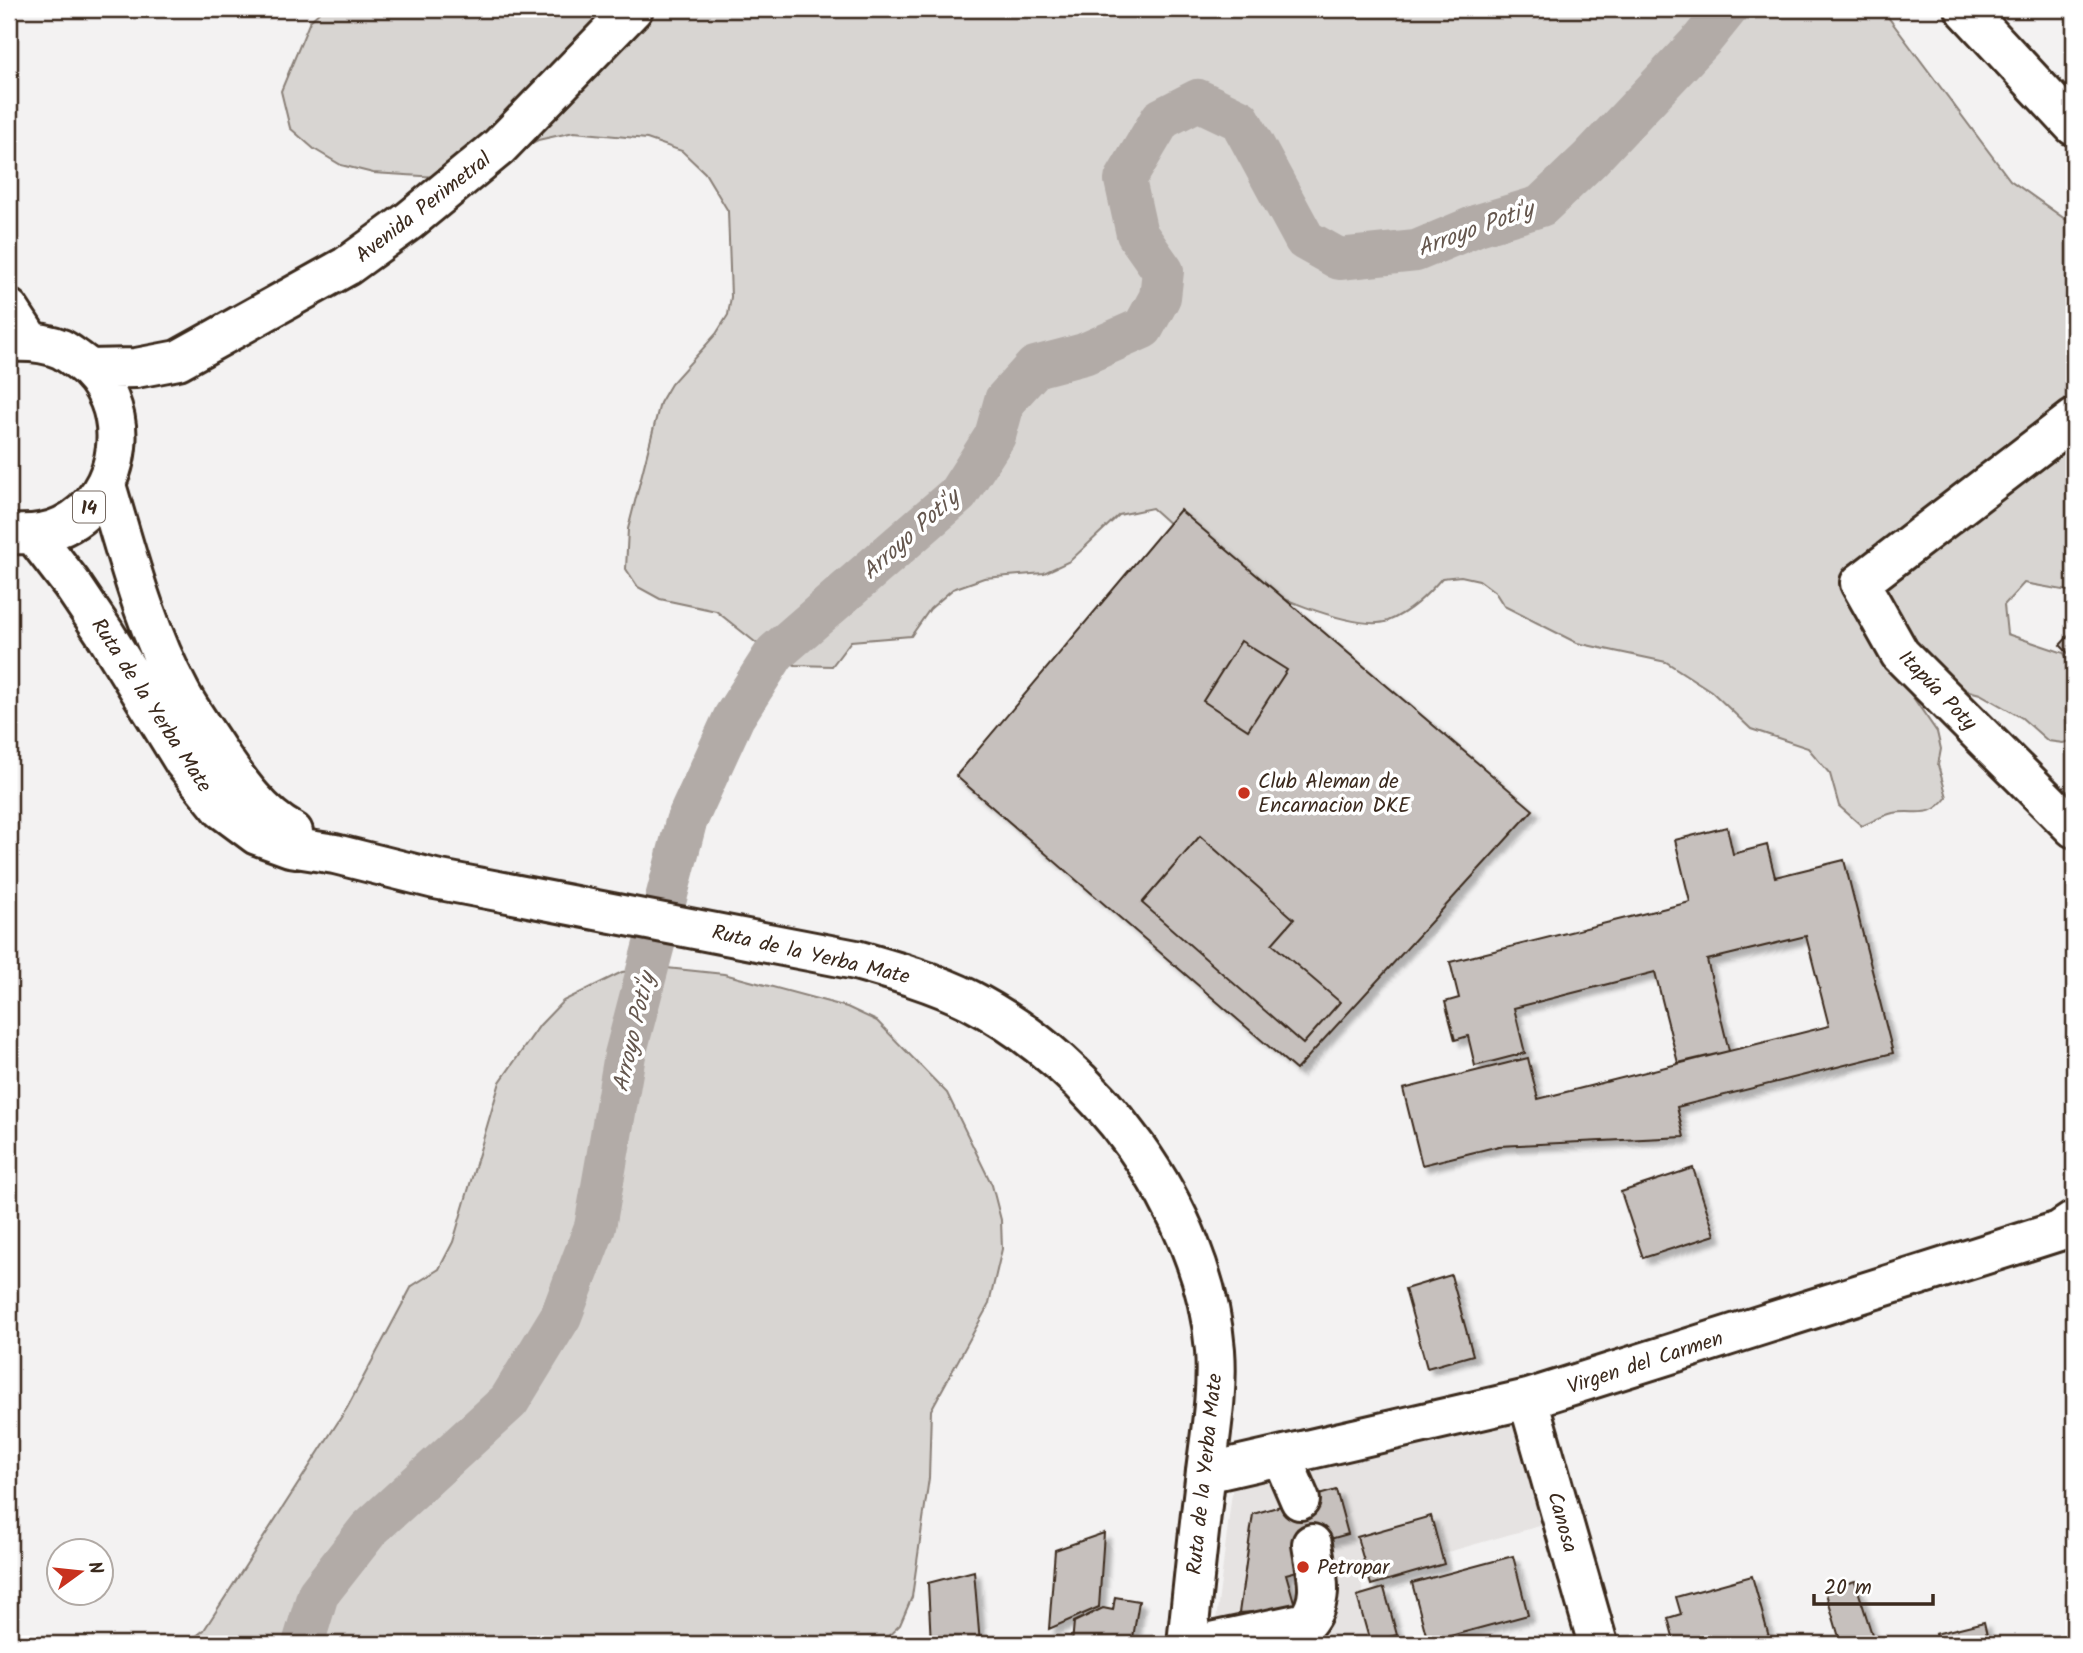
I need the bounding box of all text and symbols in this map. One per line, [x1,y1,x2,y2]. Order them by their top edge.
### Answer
street label: Avenida Perimetral [349,144,499,272]
water label: Arroyo Poti'y [1412,191,1542,268]
water label: Arroyo Poti'y [854,479,971,590]
road number: 14 [73,492,105,522]
street label: Ruta de la Yerba Mate [82,612,220,800]
street label: Itapúa Poty [1890,643,1984,739]
place label: Club Aleman de Encarnacion DKE [1258,766,1411,823]
marker: Club Aleman de Encarnacion DKE [1236,785,1252,801]
street label: Ruta de la Yerba Mate [708,917,913,994]
water label: Arroyo Poti'y [604,966,667,1096]
street label: Virgen del Carmen [1563,1323,1728,1404]
street label: Ruta de la Yerba Mate [1179,1371,1233,1576]
street label: Canosa [1537,1488,1586,1557]
north arrow [46,1538,116,1608]
place label: Petropar [1317,1552,1390,1585]
text: N [78,1558,111,1578]
marker: Petropar [1295,1559,1311,1575]
scale bar [1814,1562,1932,1606]
text: 20 m [1824,1572,1872,1605]

